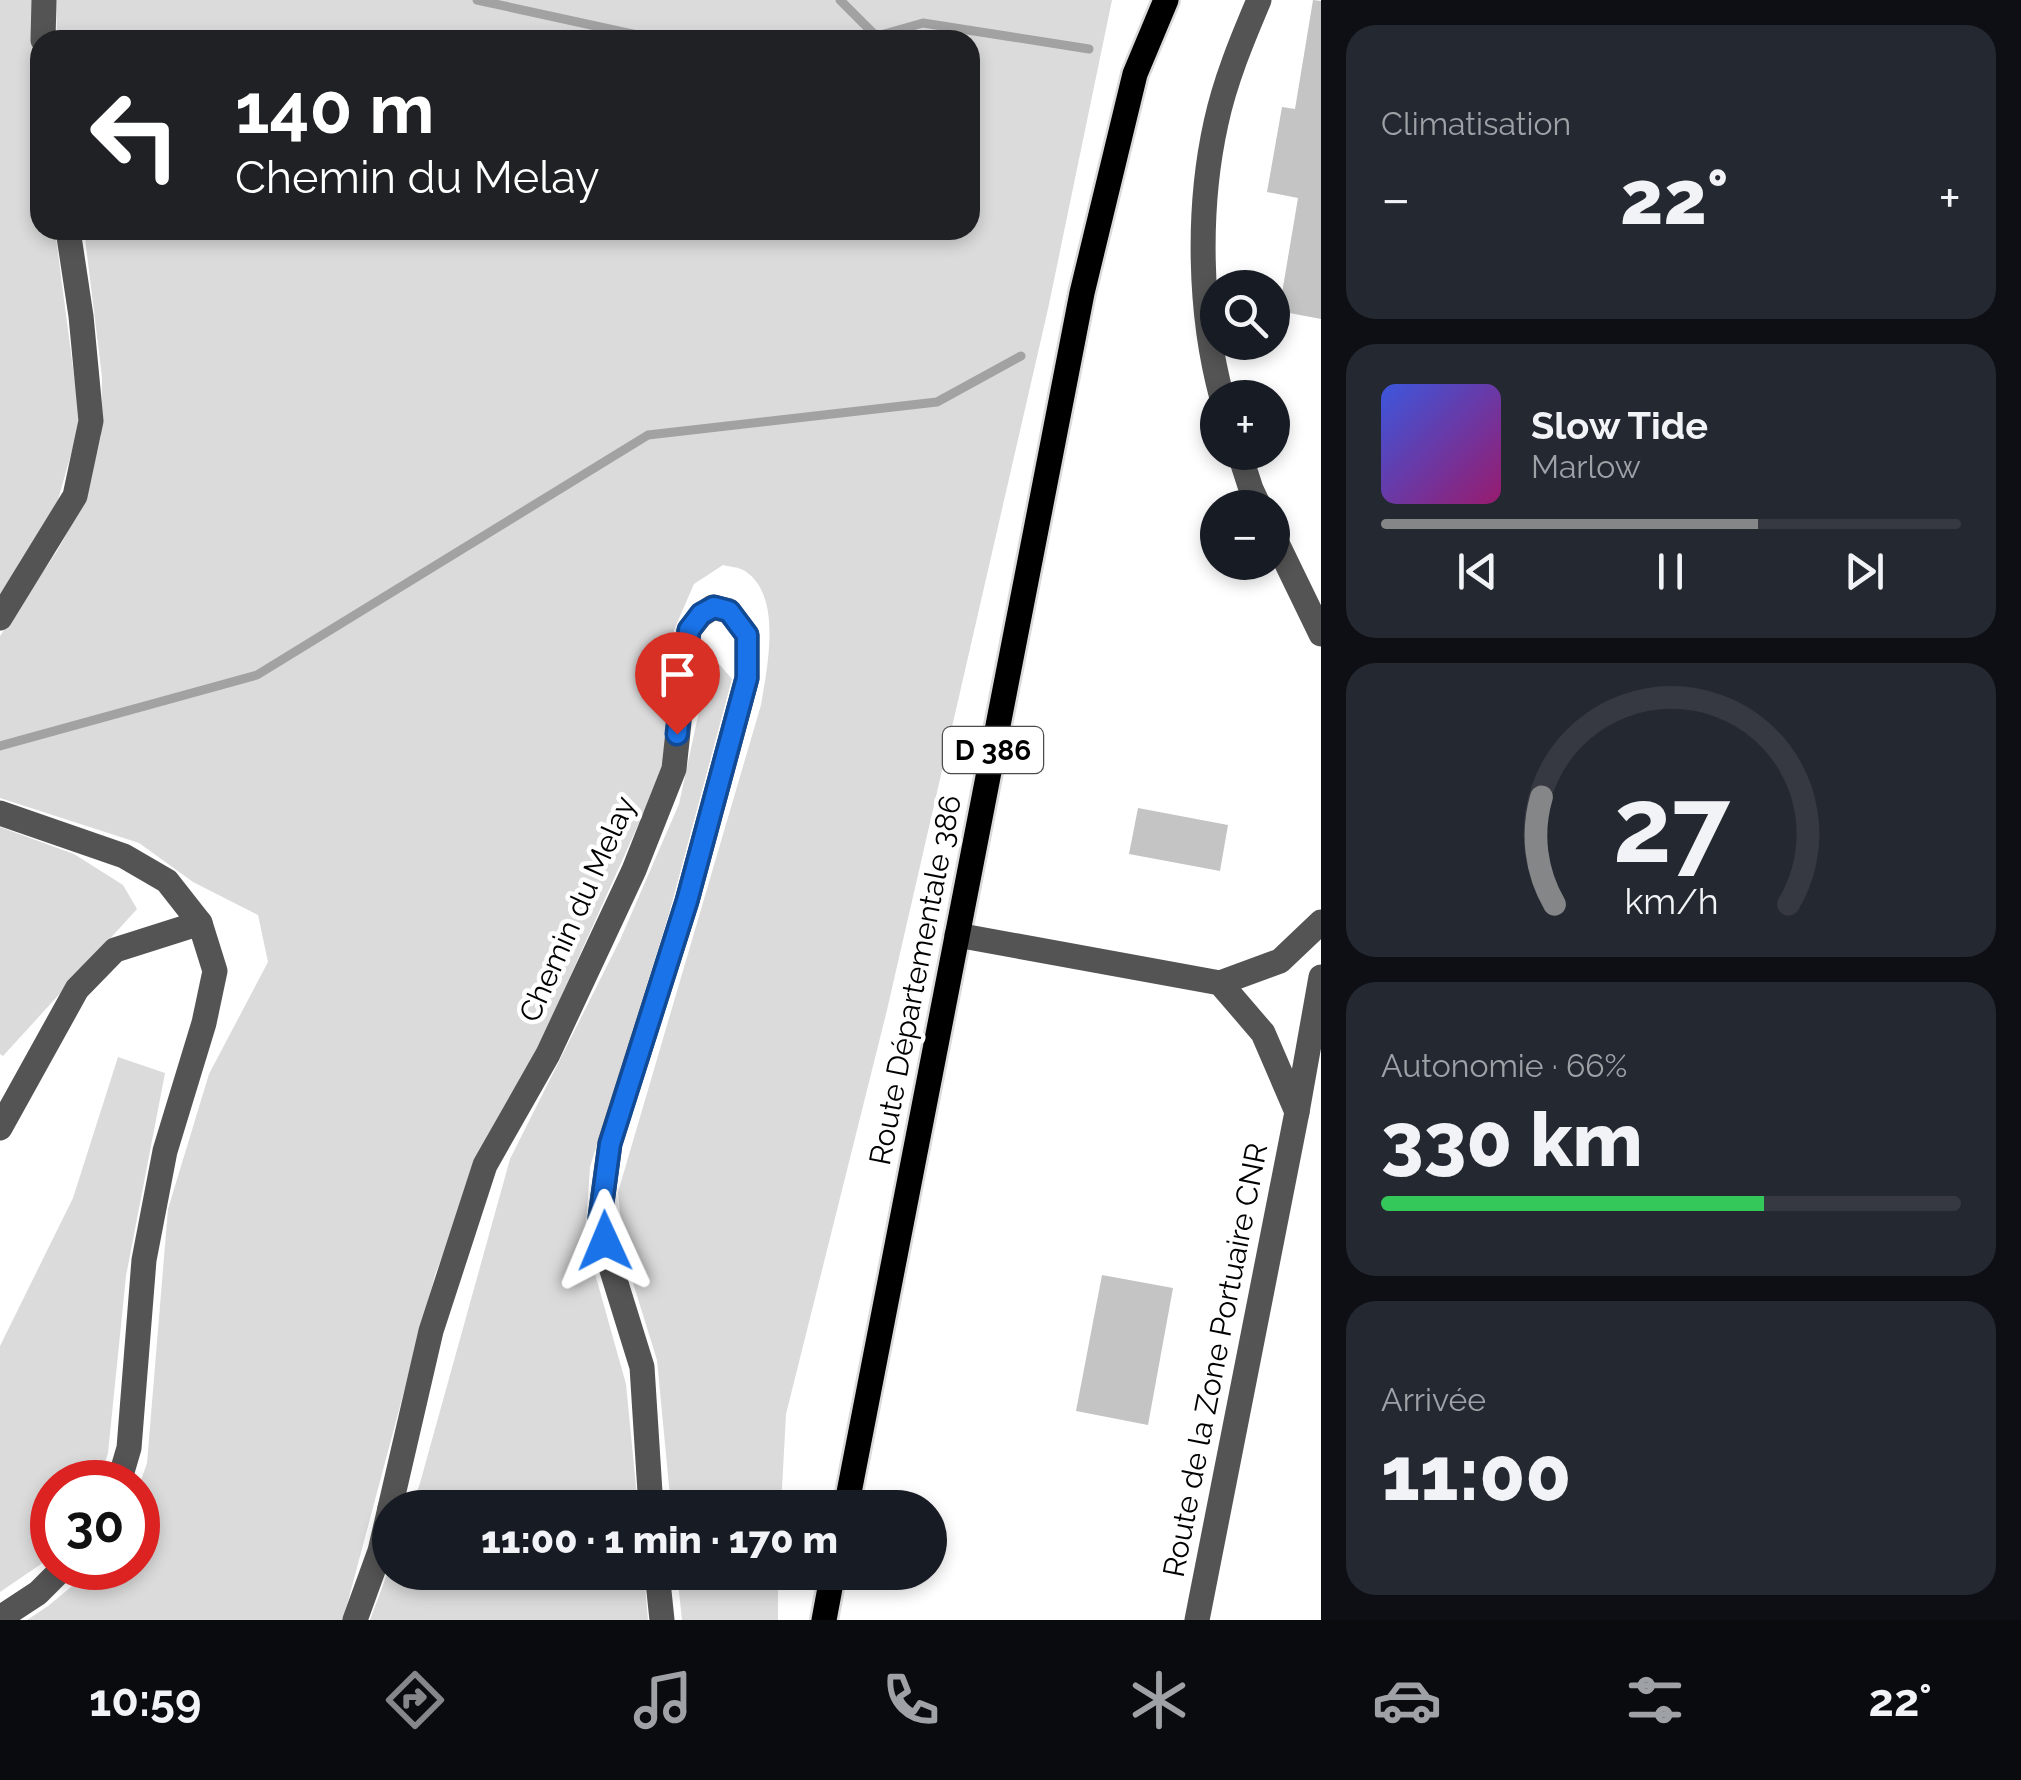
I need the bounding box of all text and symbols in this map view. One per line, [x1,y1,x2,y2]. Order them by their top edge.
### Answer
text: 140 m [235,67,435,149]
icon: left [70,70,200,200]
text: Climatisation [1381,105,1571,142]
text: Chemin du Melay [235,151,600,204]
text: 22° [1620,153,1729,242]
text: − [1381,166,1411,231]
text: + [1938,166,1961,231]
map controls [1200,270,1290,580]
button: search [1200,270,1290,360]
button: + [1200,380,1290,470]
text: Slow Tide [1531,403,1708,448]
text: Marlow [1531,448,1641,485]
button: − [1200,490,1290,580]
icon: previous [1450,544,1505,599]
icon: pause [1643,544,1698,599]
icon: next [1837,544,1892,599]
pin [635,632,720,735]
icon: arrive [650,647,705,702]
road number: D 386 [943,727,1043,773]
text: 27 [1612,764,1730,886]
street label: Chemin du Melay [512,791,642,1027]
street label: Route Départementale 386 [862,792,968,1168]
text: km/h [1624,880,1718,922]
text: Autonomie · 66% [1381,1047,1627,1084]
text: 330 km [1381,1095,1643,1184]
street label: Route de la Zone Portuaire CNR [1156,1140,1274,1580]
position arrow [553,1189,657,1293]
text: Arrivée [1381,1381,1486,1418]
text: 11:00 [1381,1429,1571,1518]
speed limit sign: 30 [30,1460,160,1590]
text: 11:00 · 1 min · 170 m [481,1517,838,1562]
icon: directions [380,1665,450,1735]
icon: music [628,1665,698,1735]
icon: phone [876,1665,946,1735]
icon: climate [1124,1665,1194,1735]
icon: car [1372,1665,1442,1735]
icon: filters [1620,1665,1690,1735]
text: 10:59 [89,1674,202,1727]
text: 22° [1869,1674,1932,1727]

